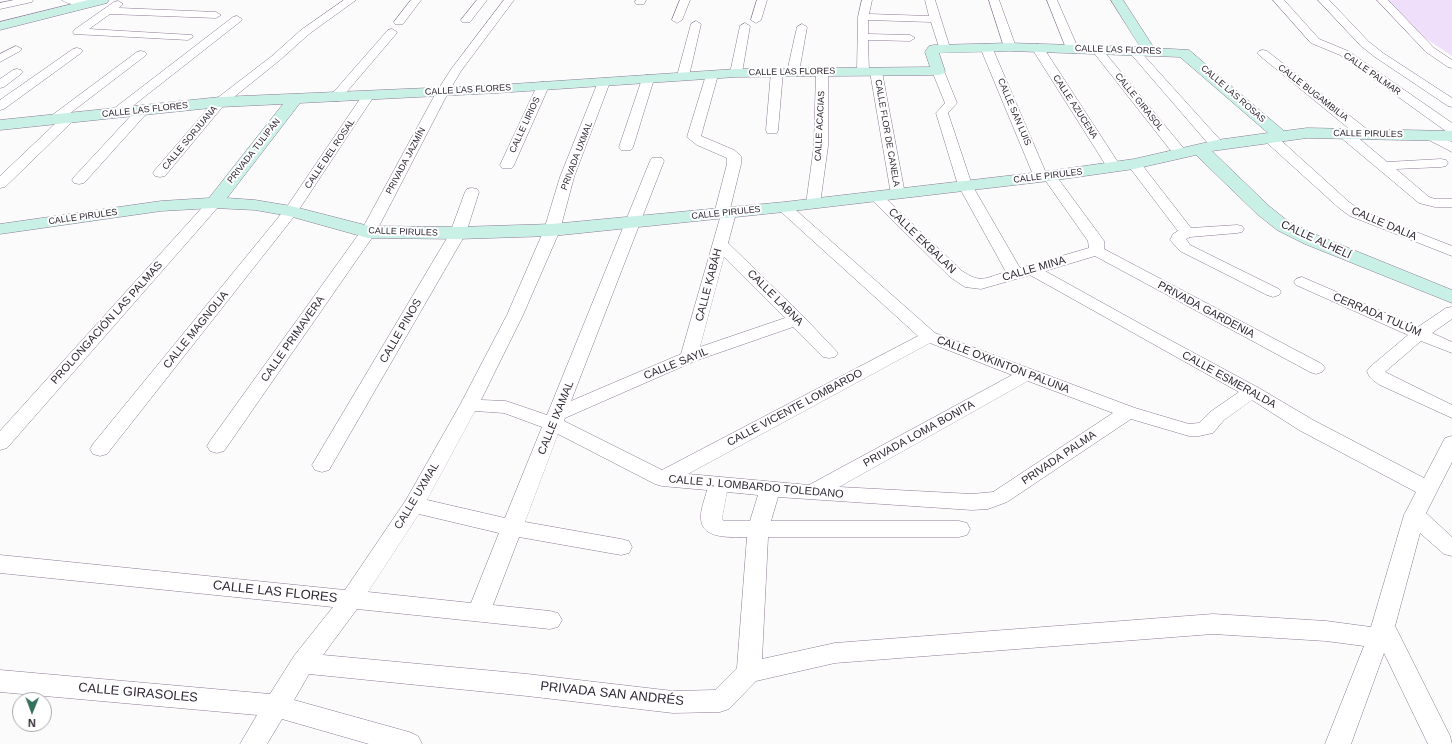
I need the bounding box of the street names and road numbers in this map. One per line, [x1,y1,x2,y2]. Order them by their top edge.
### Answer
street label: CALLE LAS FLORES [1075,43,1161,57]
street label: CALLE PALMAR [1341,50,1403,98]
street label: CALLE BUGAMBILIA [1276,62,1350,124]
street label: CALLE LAS ROSAS [1199,63,1267,125]
street label: CALLE LAS FLORES [749,66,835,78]
street label: CALLE GIRASOL [1112,71,1166,133]
street label: CALLE AZUCENA [1050,73,1100,141]
street label: CALLE SAN LUIS [995,77,1033,147]
street label: CALLE FLOR DE CANELA [872,79,902,187]
street label: CALLE LAS FLORES [425,82,511,98]
street label: CALLE ACACIAS [813,91,827,161]
street label: CALLE LIRIOS [507,95,543,155]
street label: CALLE LAS FLORES [101,100,189,120]
street label: CALLE SORJUANA [160,104,220,172]
street label: PRIVADA TULIPÁN [225,116,283,186]
street label: CALLE DEL ROSAL [303,117,357,191]
street label: PRIVADA UXMAL [559,120,595,192]
street label: PRIVADA JAZMÍN [384,126,428,196]
street label: CALLE PIRULES [1333,128,1403,140]
street label: CALLE PIRULES [1013,166,1083,186]
street label: CALLE PIRULES [691,204,761,222]
street label: CALLE DALIA [1349,204,1419,244]
street label: CALLE EKBALAN [886,205,958,277]
street label: CALLE PIRULES [48,207,118,227]
street label: CALLE ALHELÍ [1279,218,1353,262]
street label: CALLE PIRULES [368,225,438,239]
street label: CALLE KABÁH [693,247,725,323]
street label: CALLE MINA [1001,254,1067,284]
street label: PROLONGACIÓN LAS PALMAS [48,259,166,387]
street label: CALLE LABNA [744,267,806,329]
street label: PRIVADA GARDENIA [1155,279,1257,341]
street label: CALLE MAGNOLIA [161,289,231,371]
street label: CERRADA TULÚM [1331,290,1423,340]
street label: CALLE PRIMAVERA [258,293,328,385]
street label: CALLE PINOS [377,296,425,366]
street label: CALLE OXKINTON PALUNA [935,333,1071,397]
street label: CALLE SAYIL [642,345,710,383]
street label: CALLE ESMERALDA [1180,349,1278,411]
street label: CALLE VICENTE LOMBARDO [725,367,865,449]
street label: CALLE IXAMAL [535,379,577,457]
street label: PRIVADA LOMA BONITA [861,398,977,470]
street label: PRIVADA PALMA [1019,428,1099,488]
street label: CALLE UXMAL [392,460,442,532]
street label: CALLE J. LOMBARDO TOLEDANO [668,473,844,501]
street label: CALLE LAS FLORES [212,578,338,606]
street label: PRIVADA SAN ANDRÉS [539,679,685,709]
street label: CALLE GIRASOLES [78,680,198,706]

